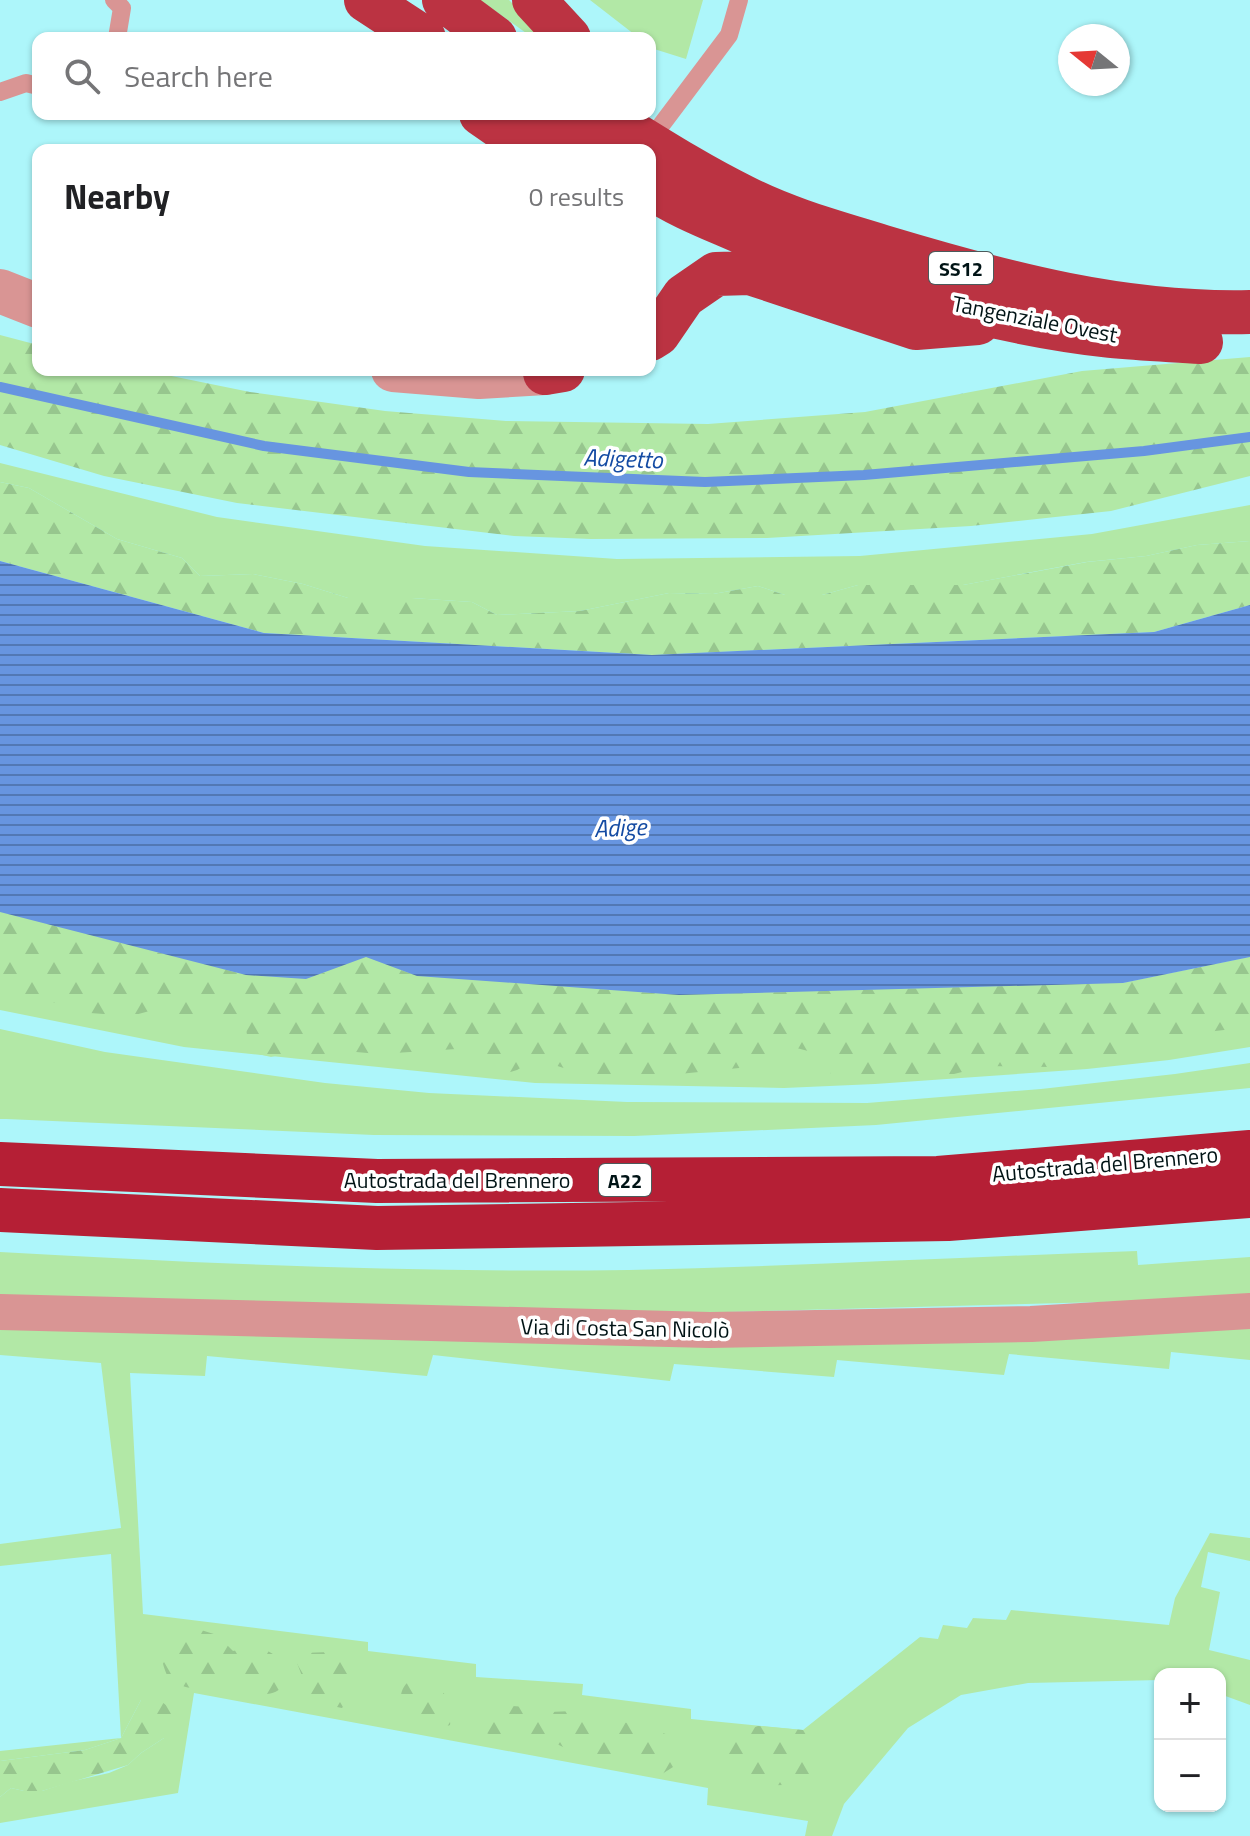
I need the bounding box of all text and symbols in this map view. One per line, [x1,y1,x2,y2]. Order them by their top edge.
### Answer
north arrow [1058,24,1130,96]
search box [32,32,656,120]
text: Search here [124,53,273,99]
icon: search [60,54,104,98]
text: Nearby [64,170,170,222]
text: 0 results [529,177,624,216]
road number: SS12 [929,252,993,284]
street label: Tangenziale Ovest [950,286,1121,352]
water label: Adigetto [583,439,665,477]
water label: Adige [593,808,649,846]
street label: Autostrada del Brennero [991,1137,1219,1191]
street label: Autostrada del Brennero [344,1163,570,1197]
road number: A22 [599,1164,651,1196]
street label: Via di Costa San Nicolò [520,1309,730,1347]
map controls [1154,1668,1226,1812]
button: + [1154,1668,1226,1740]
button: − [1154,1740,1226,1812]

